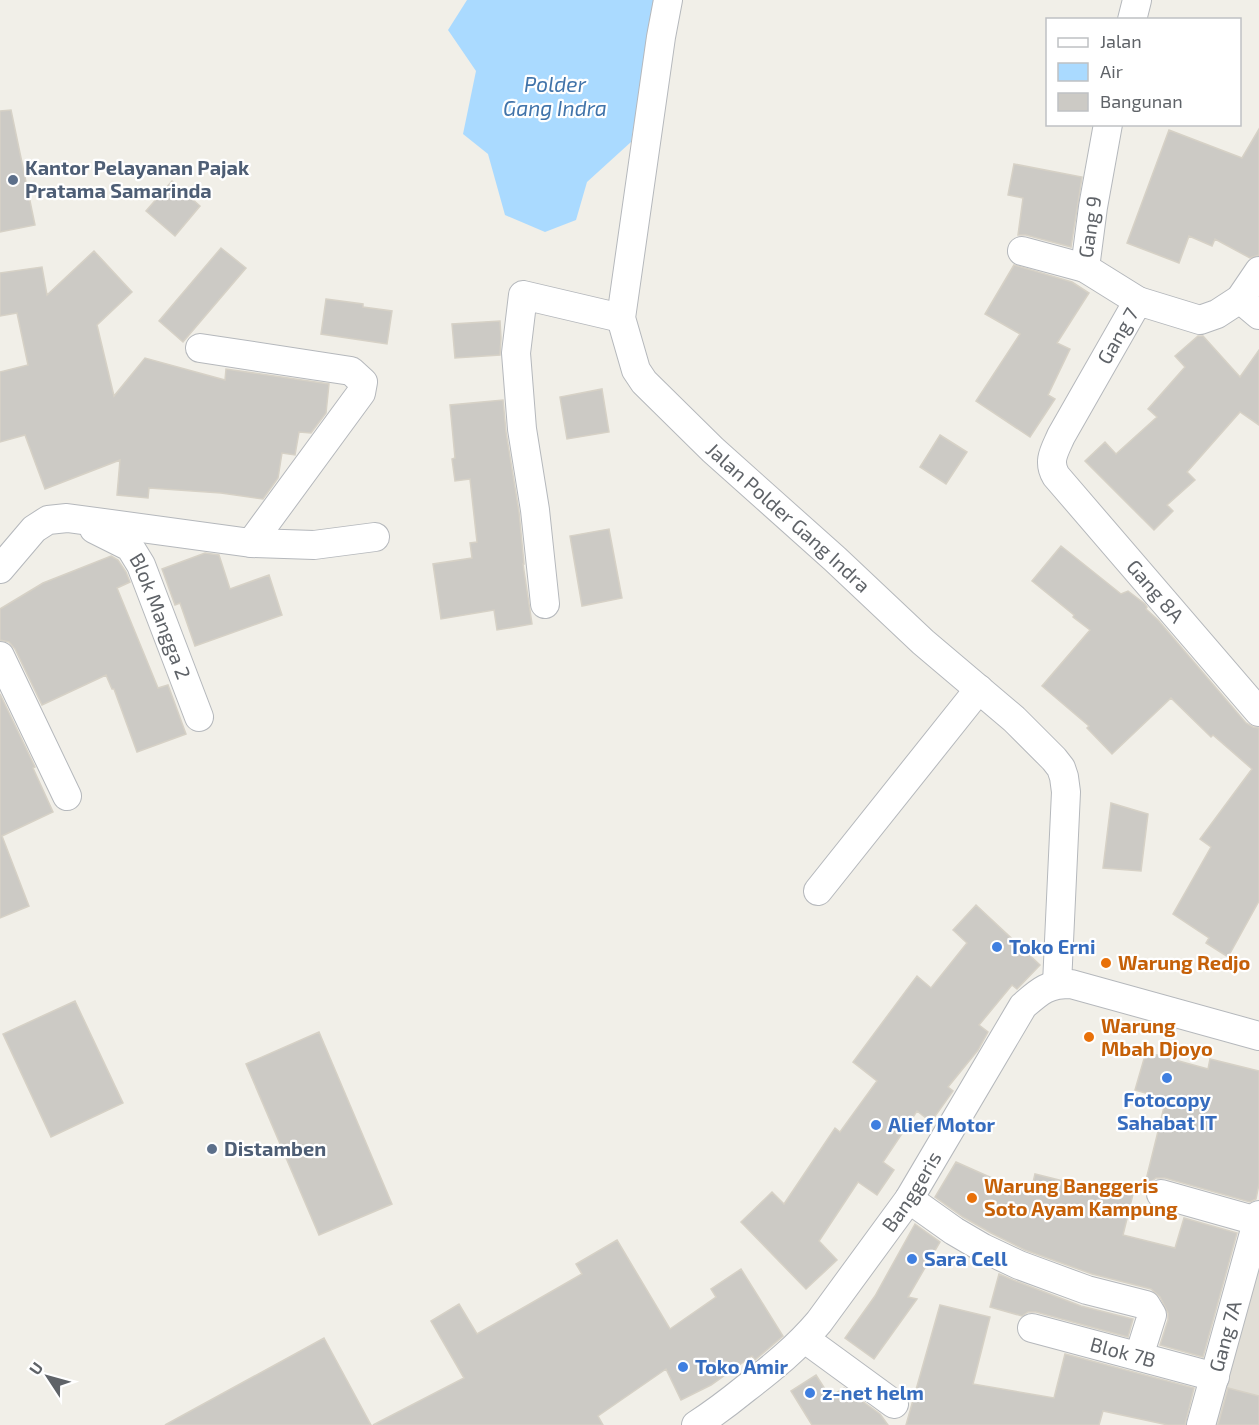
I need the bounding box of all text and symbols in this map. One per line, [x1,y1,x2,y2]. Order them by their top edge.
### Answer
legend [1046,18,1241,126]
text: Jalan [1100,30,1142,52]
text: Air [1100,60,1123,82]
water label: Polder Gang Indra [503,71,607,120]
text: Bangunan [1100,90,1183,112]
place label: Kantor Pelayanan Pajak Pratama Samarinda [25,155,250,202]
marker: Kantor Pelayanan Pajak Pratama Samarinda [6,173,20,187]
street label: Gang 9 [1073,194,1105,259]
street label: Gang 7 [1091,303,1143,368]
street label: Jalan Polder Gang Indra [702,437,876,597]
street label: Blok Mangga 2 [125,548,196,682]
street label: Gang 8A [1122,554,1190,627]
place label: Toko Erni [1009,934,1095,958]
marker: Toko Erni [990,940,1004,954]
place label: Warung Redjo [1118,950,1250,974]
marker: Warung Redjo [1099,956,1113,970]
place label: Warung Mbah Djoyo [1101,1013,1213,1061]
marker: Warung Mbah Djoyo [1082,1030,1096,1044]
marker: Fotocopy Sahabat IT [1160,1071,1174,1085]
place label: Fotocopy Sahabat IT [1117,1087,1217,1134]
place label: Alief Motor [888,1112,995,1136]
marker: Alief Motor [869,1118,883,1132]
place label: Distamben [224,1136,326,1160]
marker: Distamben [205,1142,219,1156]
street label: Banggeris [876,1146,946,1236]
place label: Warung Banggeris Soto Ayam Kampung [984,1173,1178,1221]
marker: Warung Banggeris Soto Ayam Kampung [965,1191,979,1205]
place label: Sara Cell [924,1246,1008,1270]
marker: Sara Cell [905,1252,919,1266]
street label: Gang 7A [1203,1297,1246,1374]
street label: Blok 7B [1088,1331,1158,1372]
north arrow [18,1347,78,1407]
place label: Toko Amir [695,1354,788,1378]
text: U [25,1358,46,1378]
marker: Toko Amir [676,1360,690,1374]
place label: z-net helm [822,1380,924,1404]
marker: z-net helm [803,1386,817,1400]

